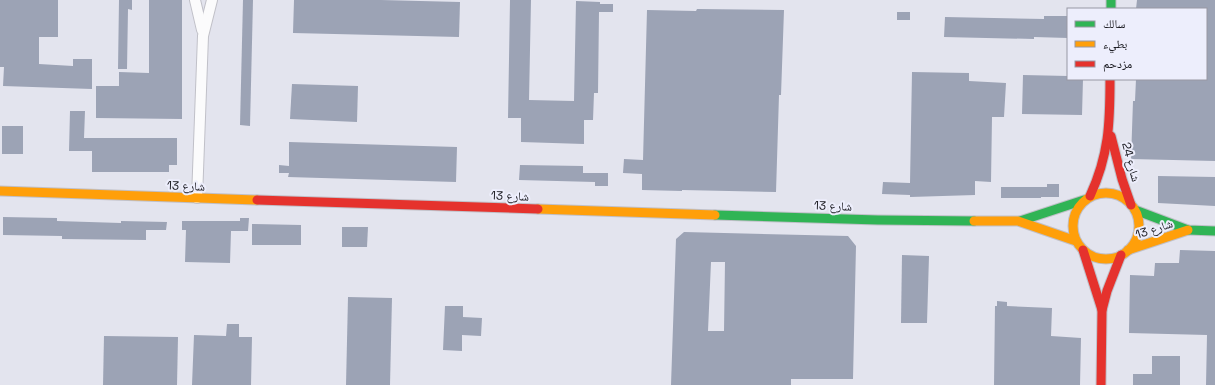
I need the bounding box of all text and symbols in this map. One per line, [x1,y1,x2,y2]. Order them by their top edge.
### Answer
legend [1067,8,1207,80]
text: سالك [1103,16,1125,32]
text: بطيء [1103,36,1127,54]
text: مزدحم [1103,56,1132,72]
street label: شارع 24 [1118,140,1144,184]
street label: شارع 13 [167,177,205,195]
street label: شارع 13 [491,187,529,205]
street label: شارع 13 [814,197,852,215]
street label: شارع 13 [1133,215,1175,243]

